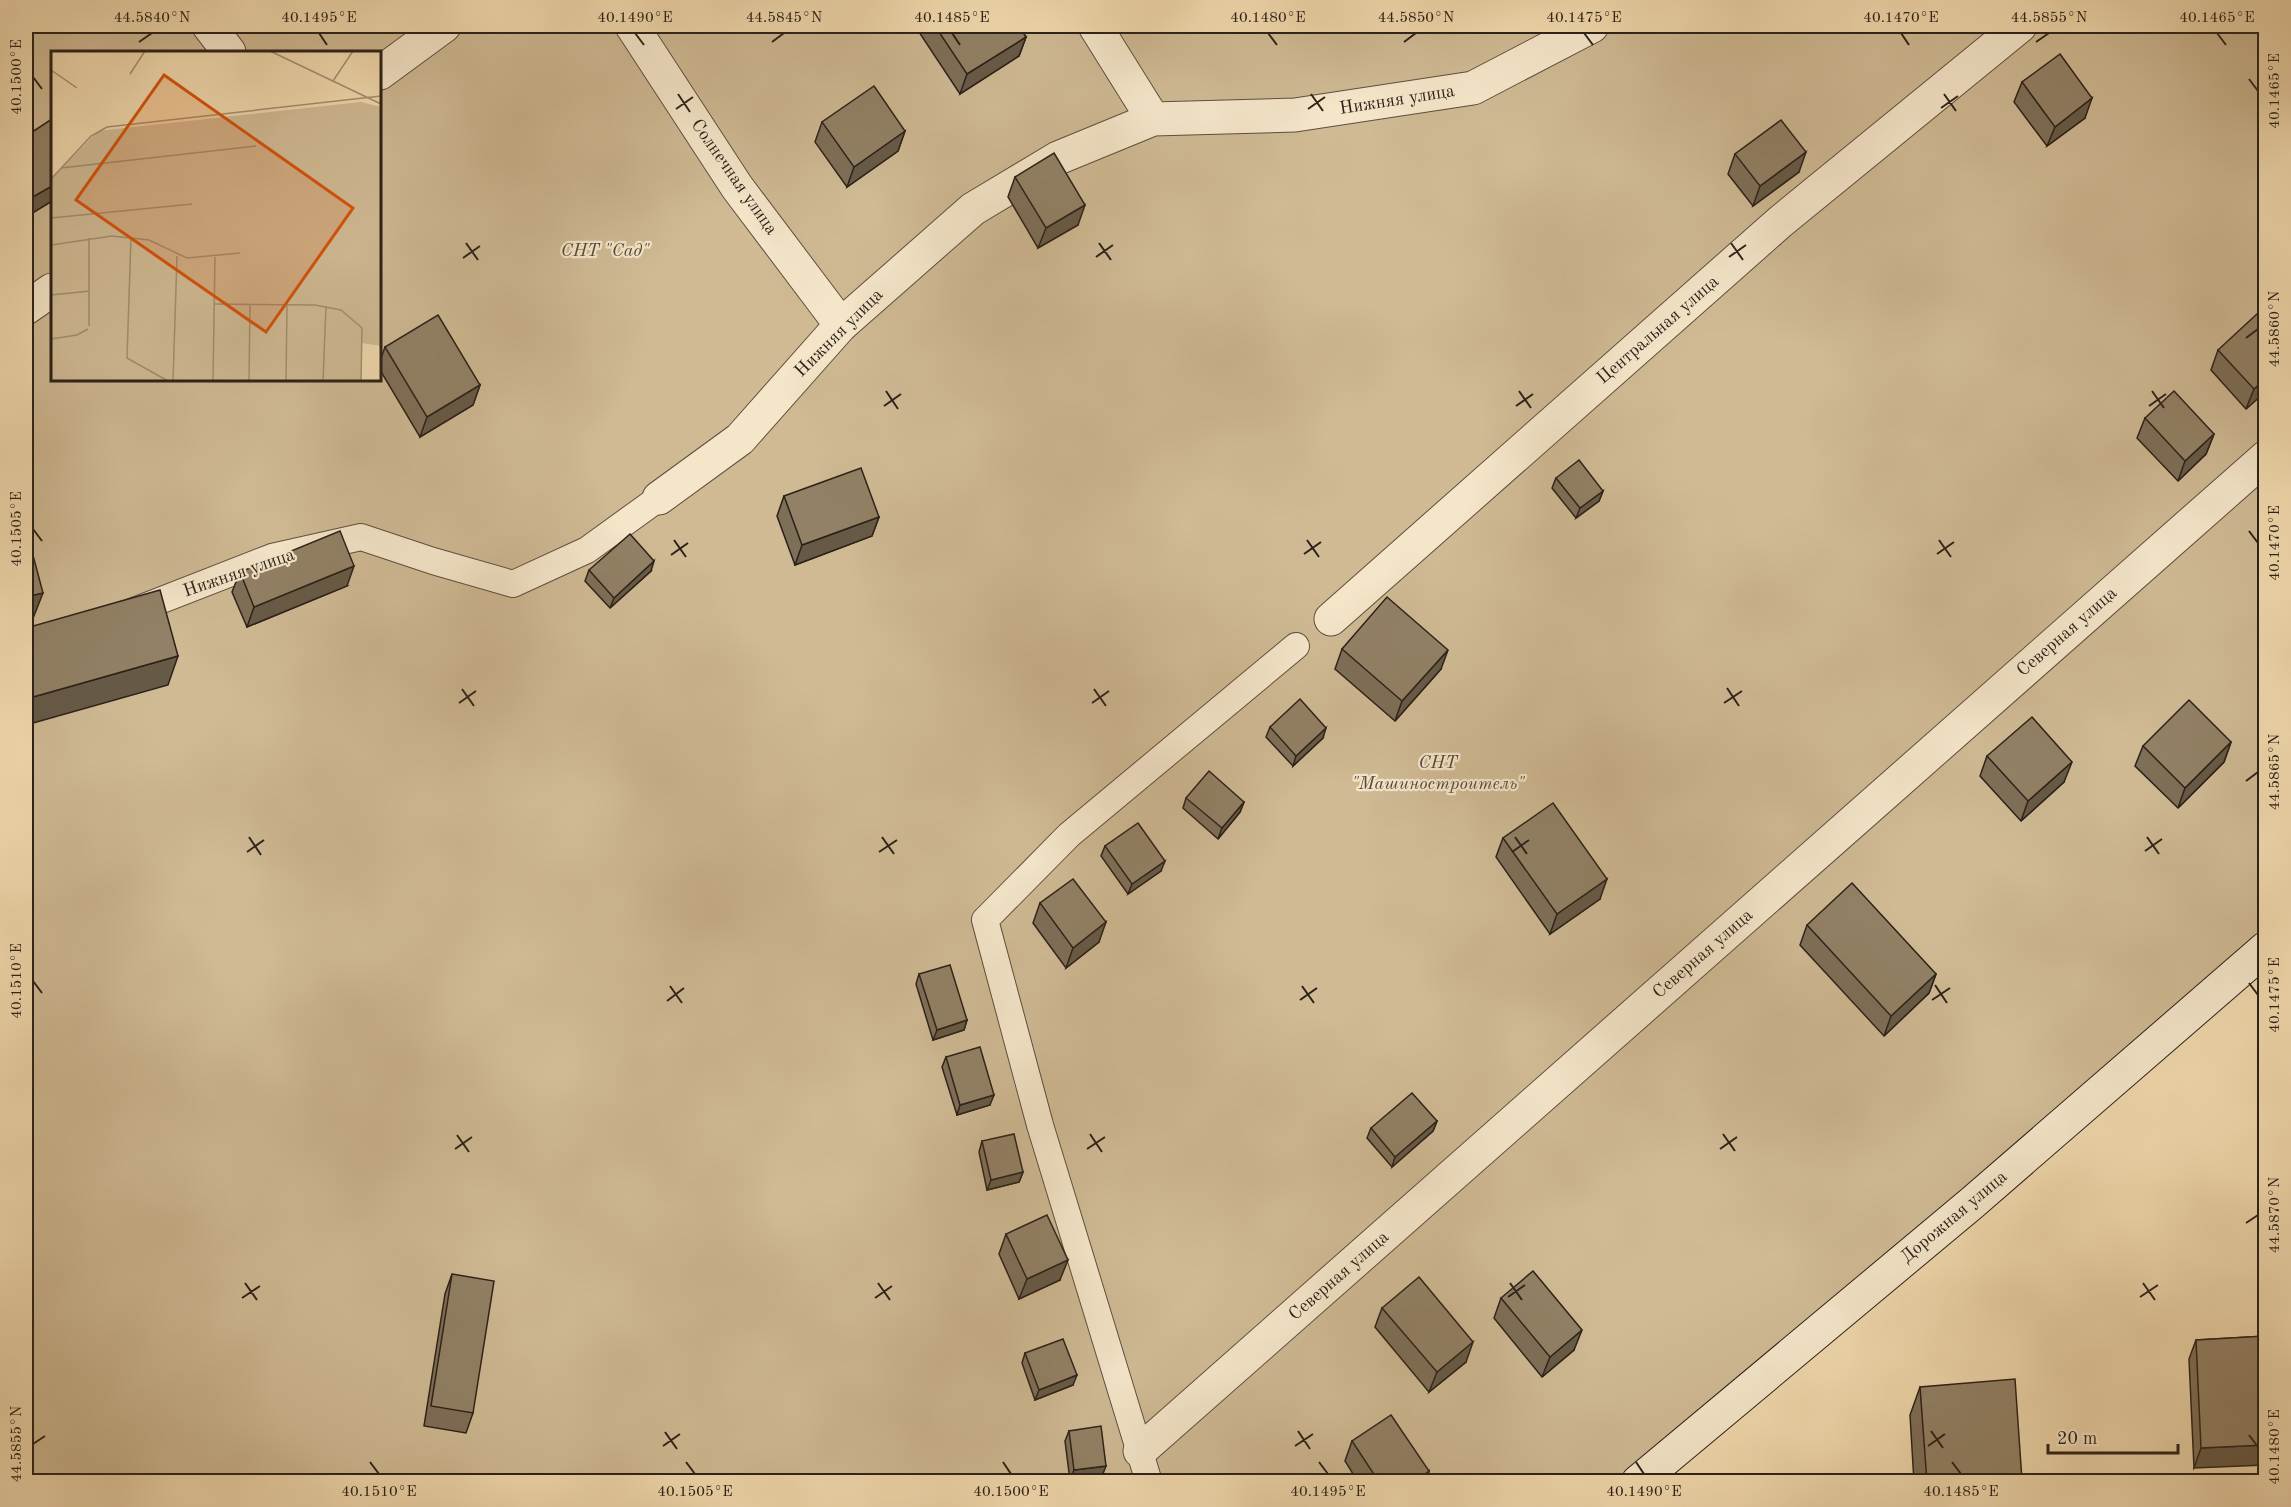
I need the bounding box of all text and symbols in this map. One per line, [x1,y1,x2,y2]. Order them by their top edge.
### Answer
text: 44.5840°N [114,11,191,26]
text: 40.1495°E [281,11,357,26]
text: 40.1490°E [597,11,673,26]
text: 44.5845°N [746,11,823,26]
text: 40.1485°E [914,11,990,26]
text: 40.1480°E [1230,11,1306,26]
text: 44.5850°N [1378,11,1455,26]
text: 40.1475°E [1546,11,1622,26]
text: 40.1470°E [1863,11,1939,26]
text: 44.5855°N [2011,11,2088,26]
text: 40.1465°E [2179,11,2255,26]
text: 40.1500°E [10,39,25,115]
inset map [51,51,381,381]
text: 40.1465°E [2268,53,2283,129]
street label: Нижняя улица [1338,82,1456,118]
street label: Солнечная улица [688,116,781,238]
park label: СНТ "Сад" [561,242,650,260]
street label: Центральная улица [1594,272,1722,388]
street label: Нижняя улица [791,285,887,381]
text: 44.5860°N [2268,290,2283,367]
text: 40.1505°E [10,491,25,567]
text: 40.1470°E [2268,505,2283,581]
street label: Нижняя улица [181,545,297,600]
street label: Северная улица [2014,584,2120,680]
text: 44.5865°N [2268,733,2283,810]
park label: СНТ "Машиностроитель" [1351,754,1526,793]
street label: Северная улица [1650,906,1756,1002]
text: 40.1510°E [10,943,25,1019]
text: 40.1475°E [2268,957,2283,1033]
street label: Дорожная улица [1897,1167,2011,1267]
text: 44.5870°N [2268,1176,2283,1253]
street label: Северная улица [1286,1228,1392,1324]
text: 44.5855°N [10,1405,25,1482]
text: 40.1480°E [2268,1409,2283,1485]
scale bar [2048,1417,2178,1455]
text: 20 m [2057,1430,2097,1448]
text: 40.1510°E [341,1485,417,1500]
text: 40.1505°E [657,1485,733,1500]
text: 40.1500°E [973,1485,1049,1500]
text: 40.1495°E [1290,1485,1366,1500]
text: 40.1490°E [1606,1485,1682,1500]
text: 40.1485°E [1923,1485,1999,1500]

